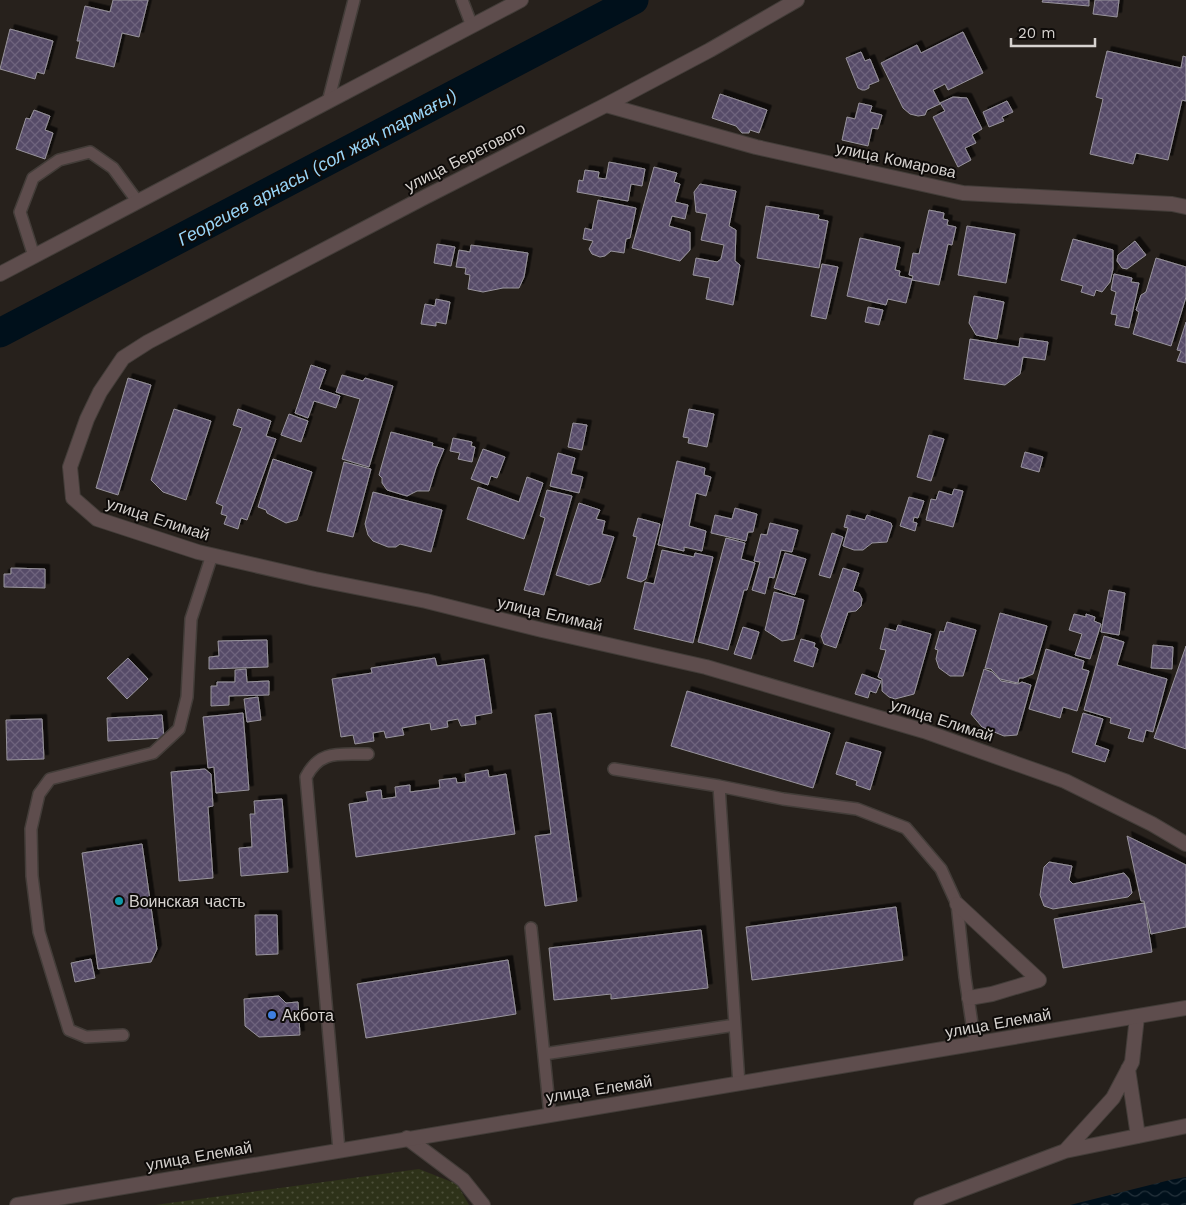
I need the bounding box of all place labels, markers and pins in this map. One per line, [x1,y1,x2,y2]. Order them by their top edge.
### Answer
place label: Воинская часть [129,892,246,911]
marker: Воинская часть [113,895,125,907]
place label: Акбота [282,1006,334,1025]
marker: Акбота [266,1009,278,1021]

